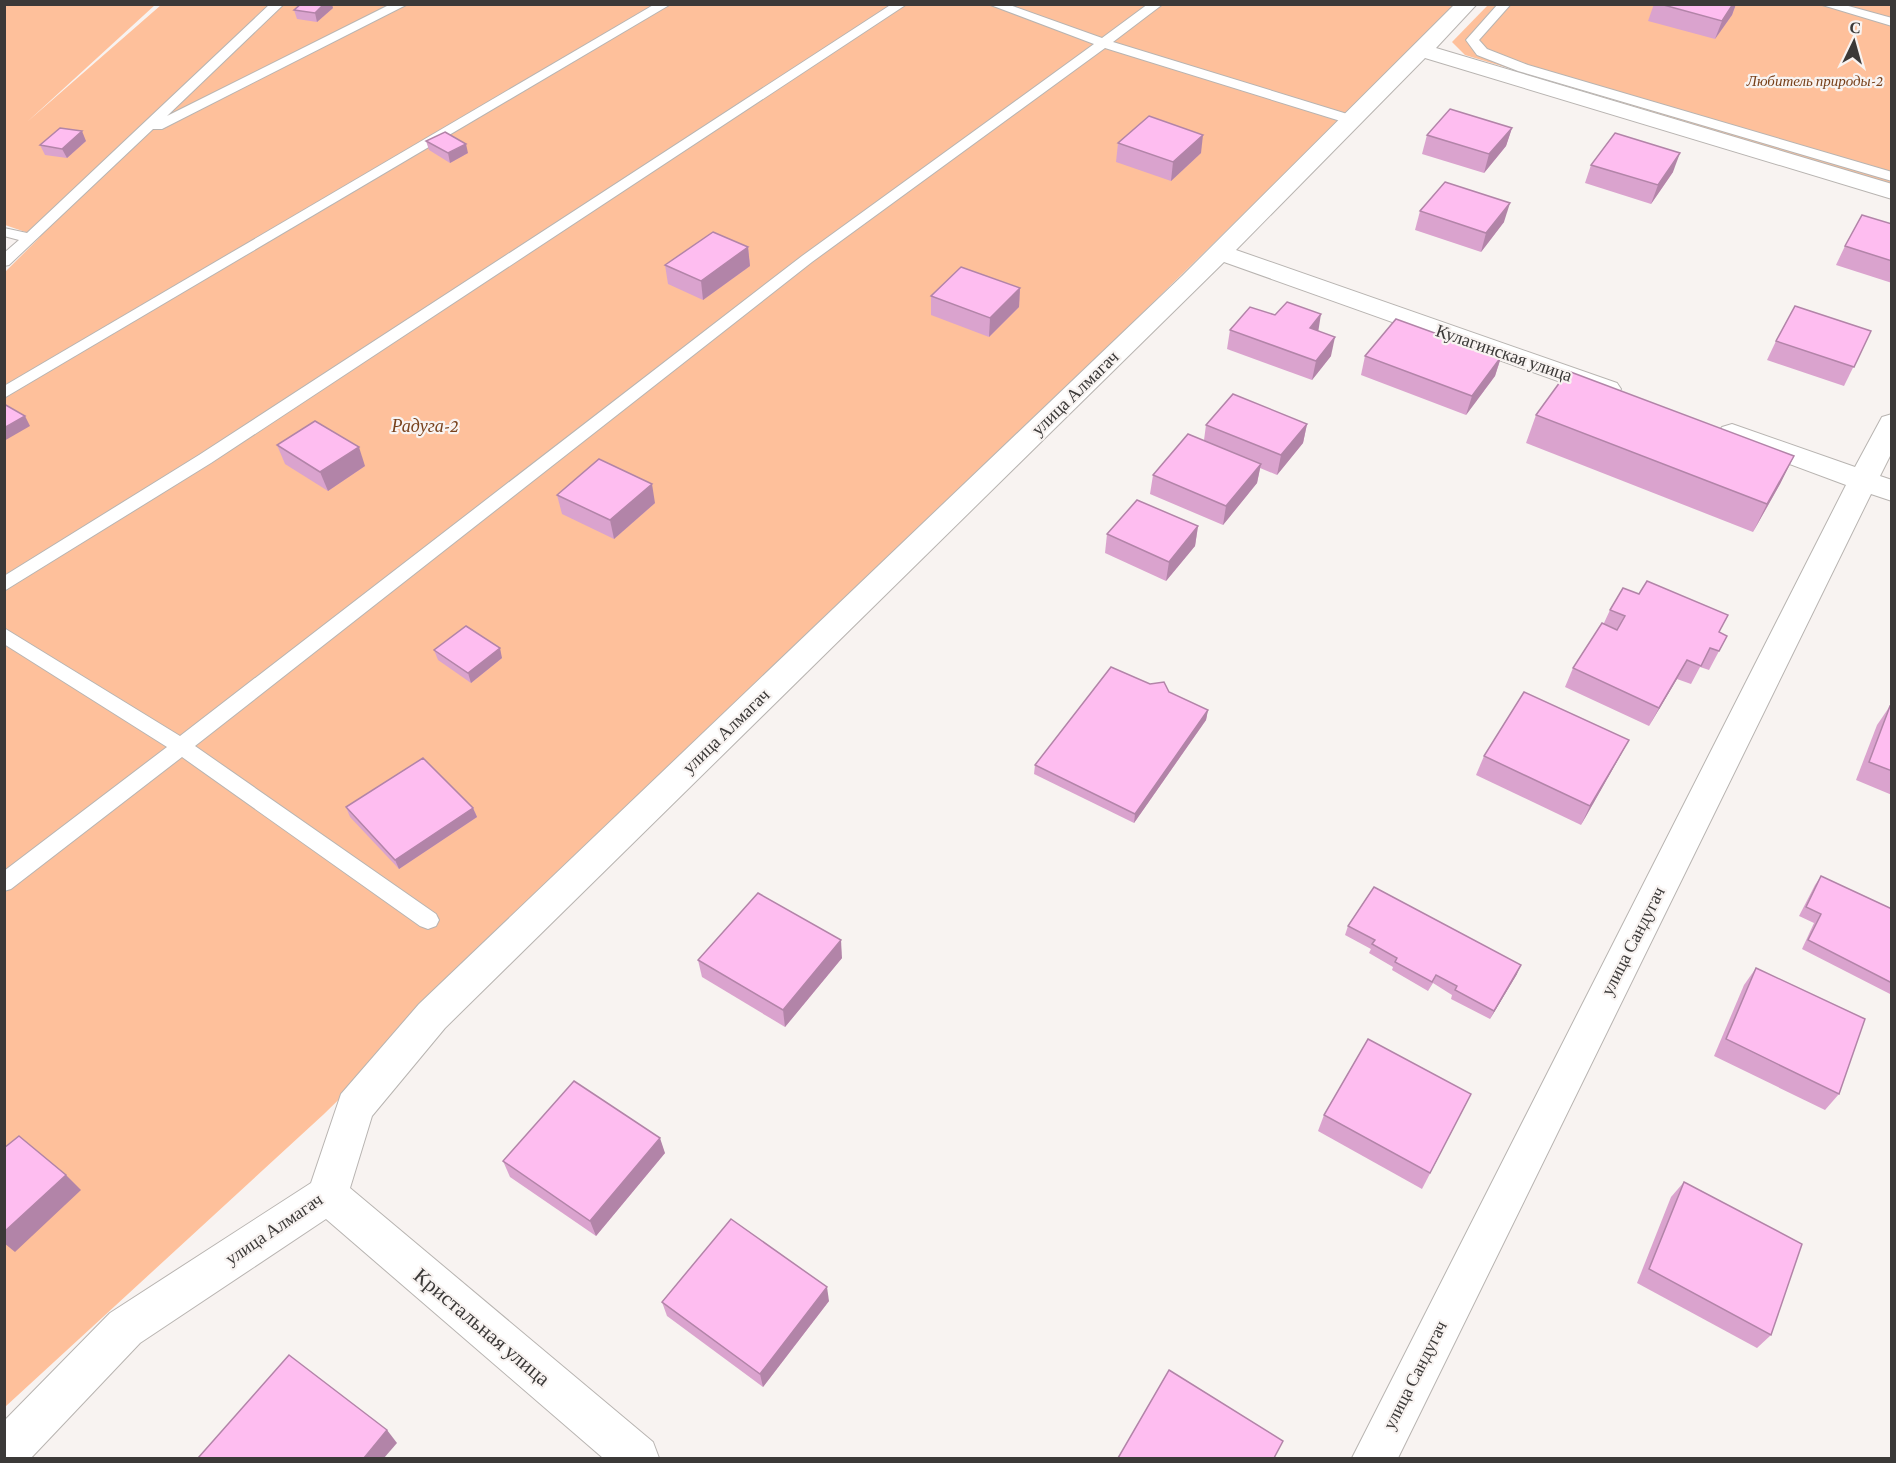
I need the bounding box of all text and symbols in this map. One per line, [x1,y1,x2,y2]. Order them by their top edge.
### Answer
north arrow [1824,12,1884,72]
text: С [1849,19,1862,37]
park label: Любитель природы-2 [1746,73,1883,89]
street label: Кулагинская улица [1433,320,1575,386]
street label: улица Алмагач [1027,347,1123,439]
park label: Радуга-2 [390,416,459,436]
street label: улица Алмагач [678,685,774,777]
street label: улица Сандугач [1597,883,1669,999]
street label: улица Алмагач [222,1189,326,1269]
street label: Кристальная улица [409,1263,555,1391]
street label: улица Сандугач [1379,1317,1451,1433]

